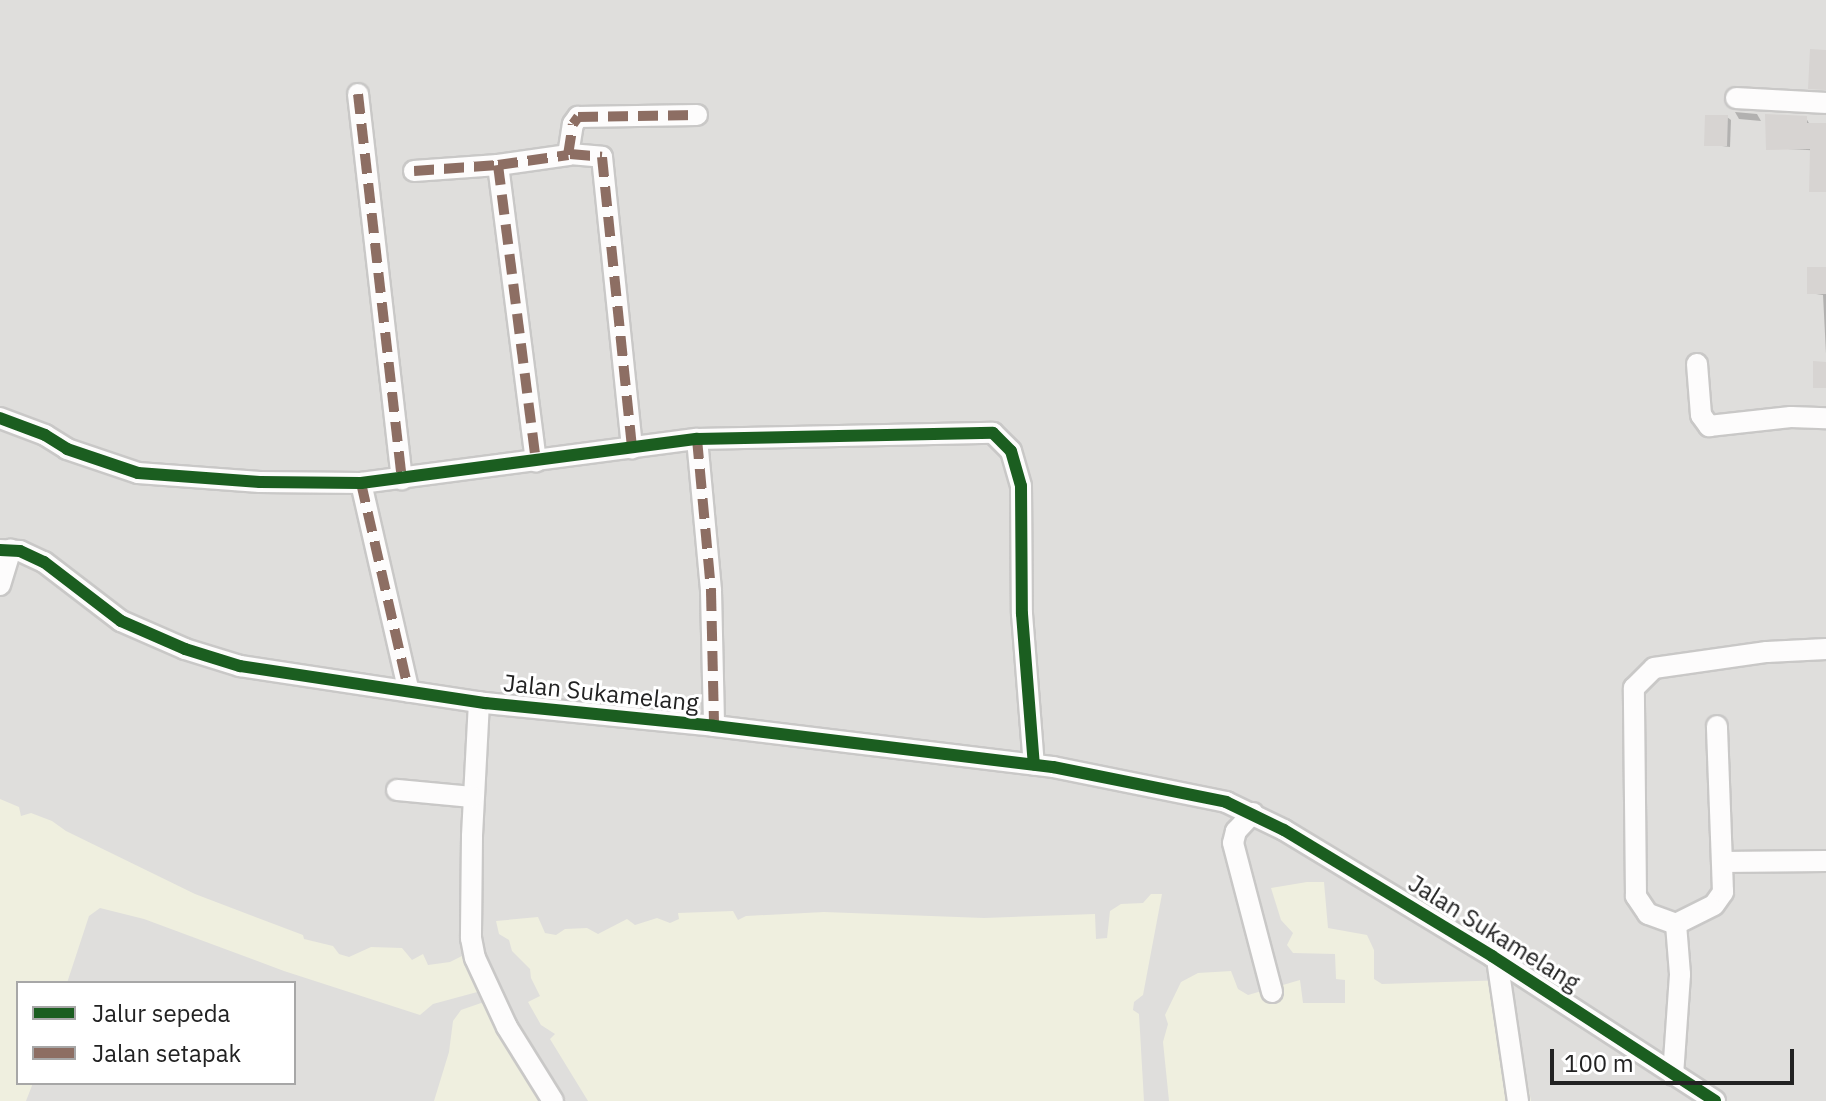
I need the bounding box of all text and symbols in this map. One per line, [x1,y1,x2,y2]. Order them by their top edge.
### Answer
street label: Jalan Sukamelang [502,668,700,718]
street label: Jalan Sukamelang [1403,869,1585,997]
legend [16,981,296,1085]
text: Jalur sepeda [92,997,230,1029]
scale bar [1554,1033,1798,1083]
text: Jalan setapak [92,1037,241,1069]
text: 100 m [1564,1047,1634,1079]

